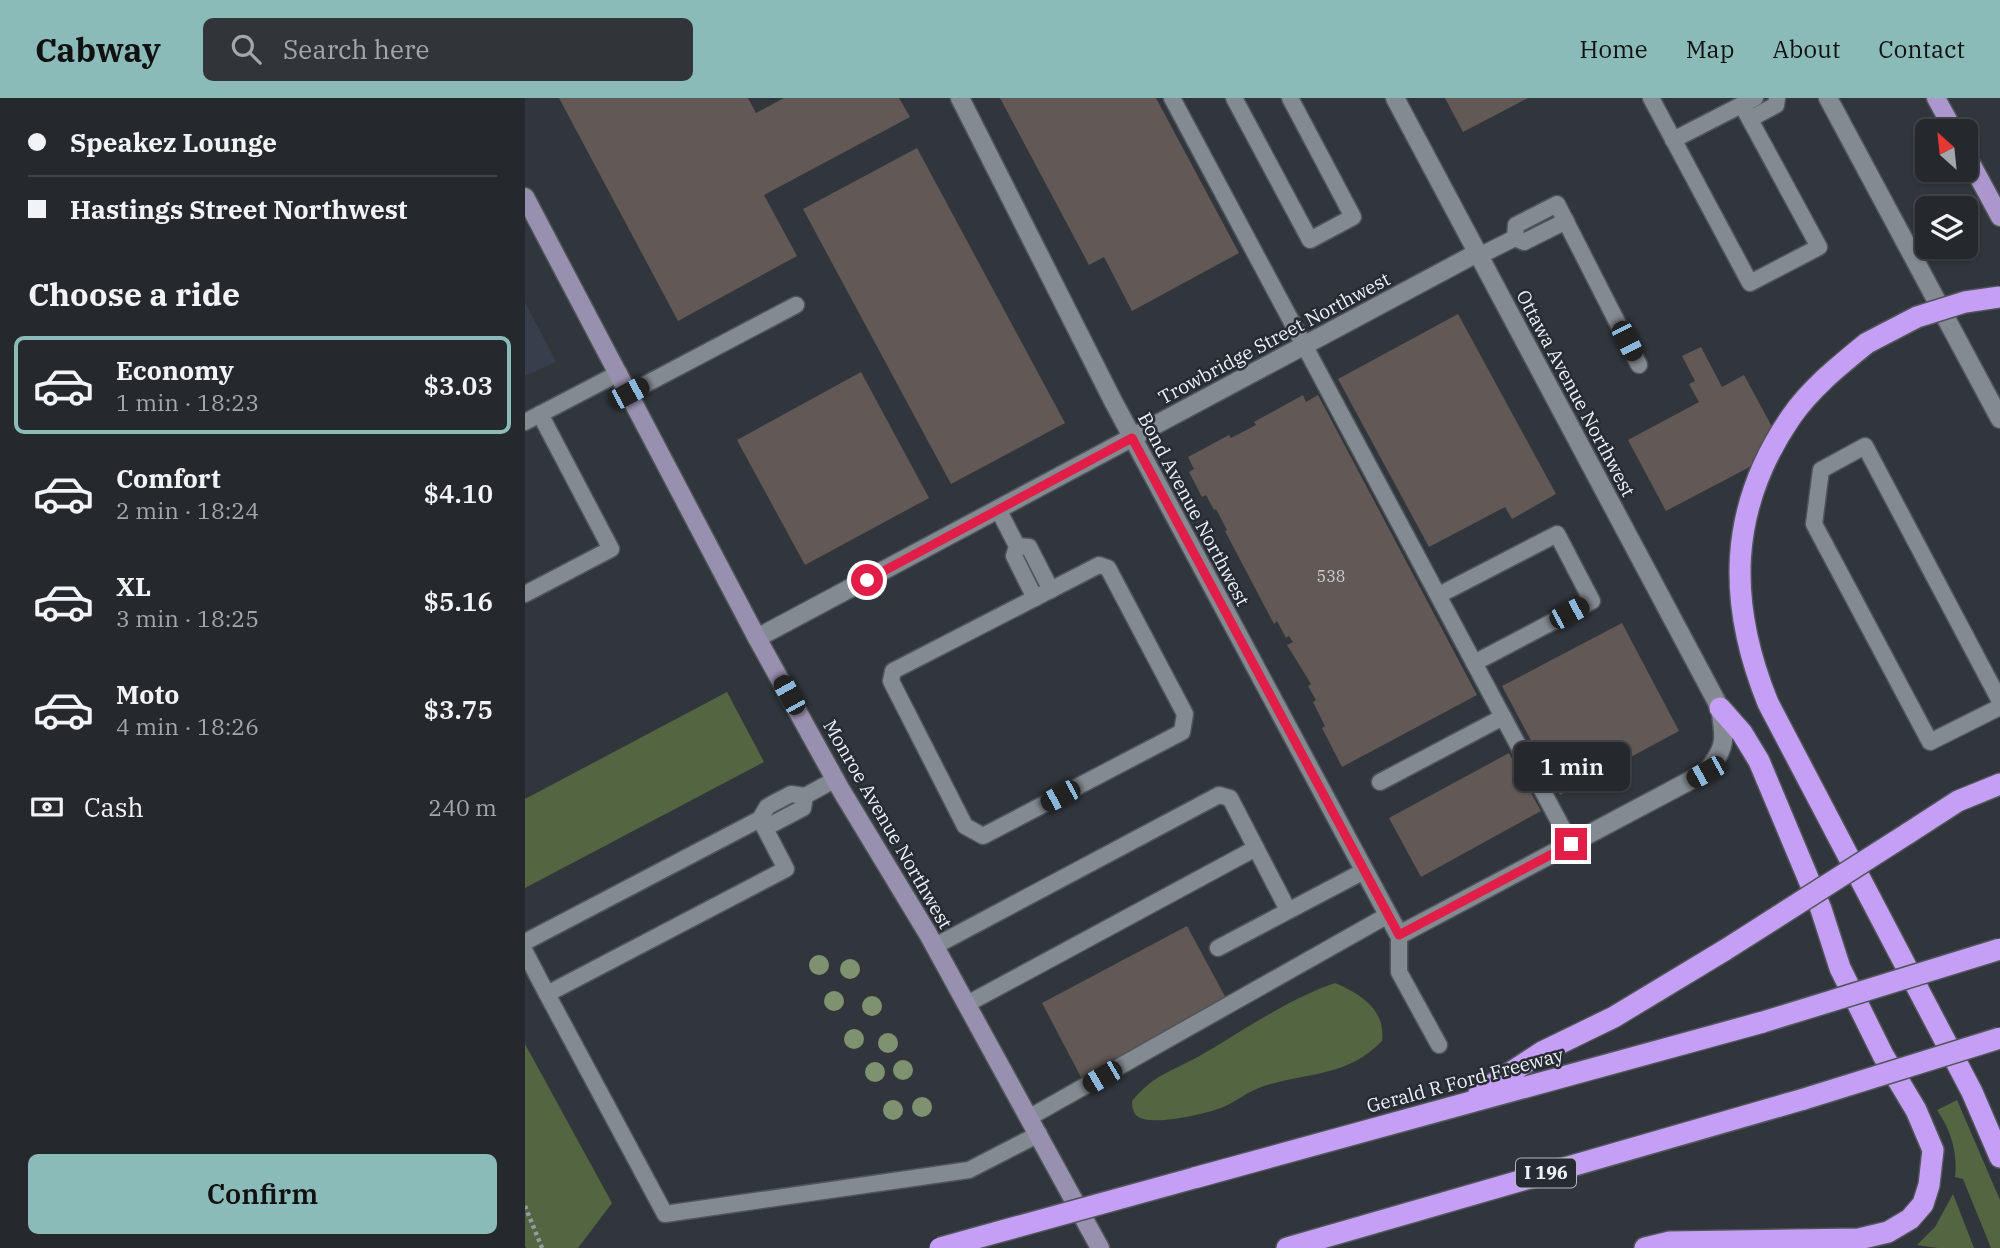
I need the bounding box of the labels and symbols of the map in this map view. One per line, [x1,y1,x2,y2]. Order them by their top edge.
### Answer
north arrow [1915,119,1977,182]
street label: Trowbridge Street Northwest [1154,267,1394,409]
street label: Ottawa Avenue Northwest [1511,286,1641,501]
car [1609,318,1646,364]
car [606,374,653,412]
street label: Bond Avenue Northwest [1133,408,1255,610]
route start [851,564,883,596]
house number: 538 [1317,566,1345,586]
car [1546,594,1593,632]
car [770,672,809,718]
street label: Monroe Avenue Northwest [818,715,958,933]
callout: 1 min [1513,742,1629,792]
car [1683,753,1730,791]
car [1037,777,1084,815]
route end [1555,828,1587,860]
street label: Gerald R Ford Freeway [1364,1042,1567,1118]
car [1079,1057,1126,1097]
road number: I 196 [1516,1158,1576,1188]

